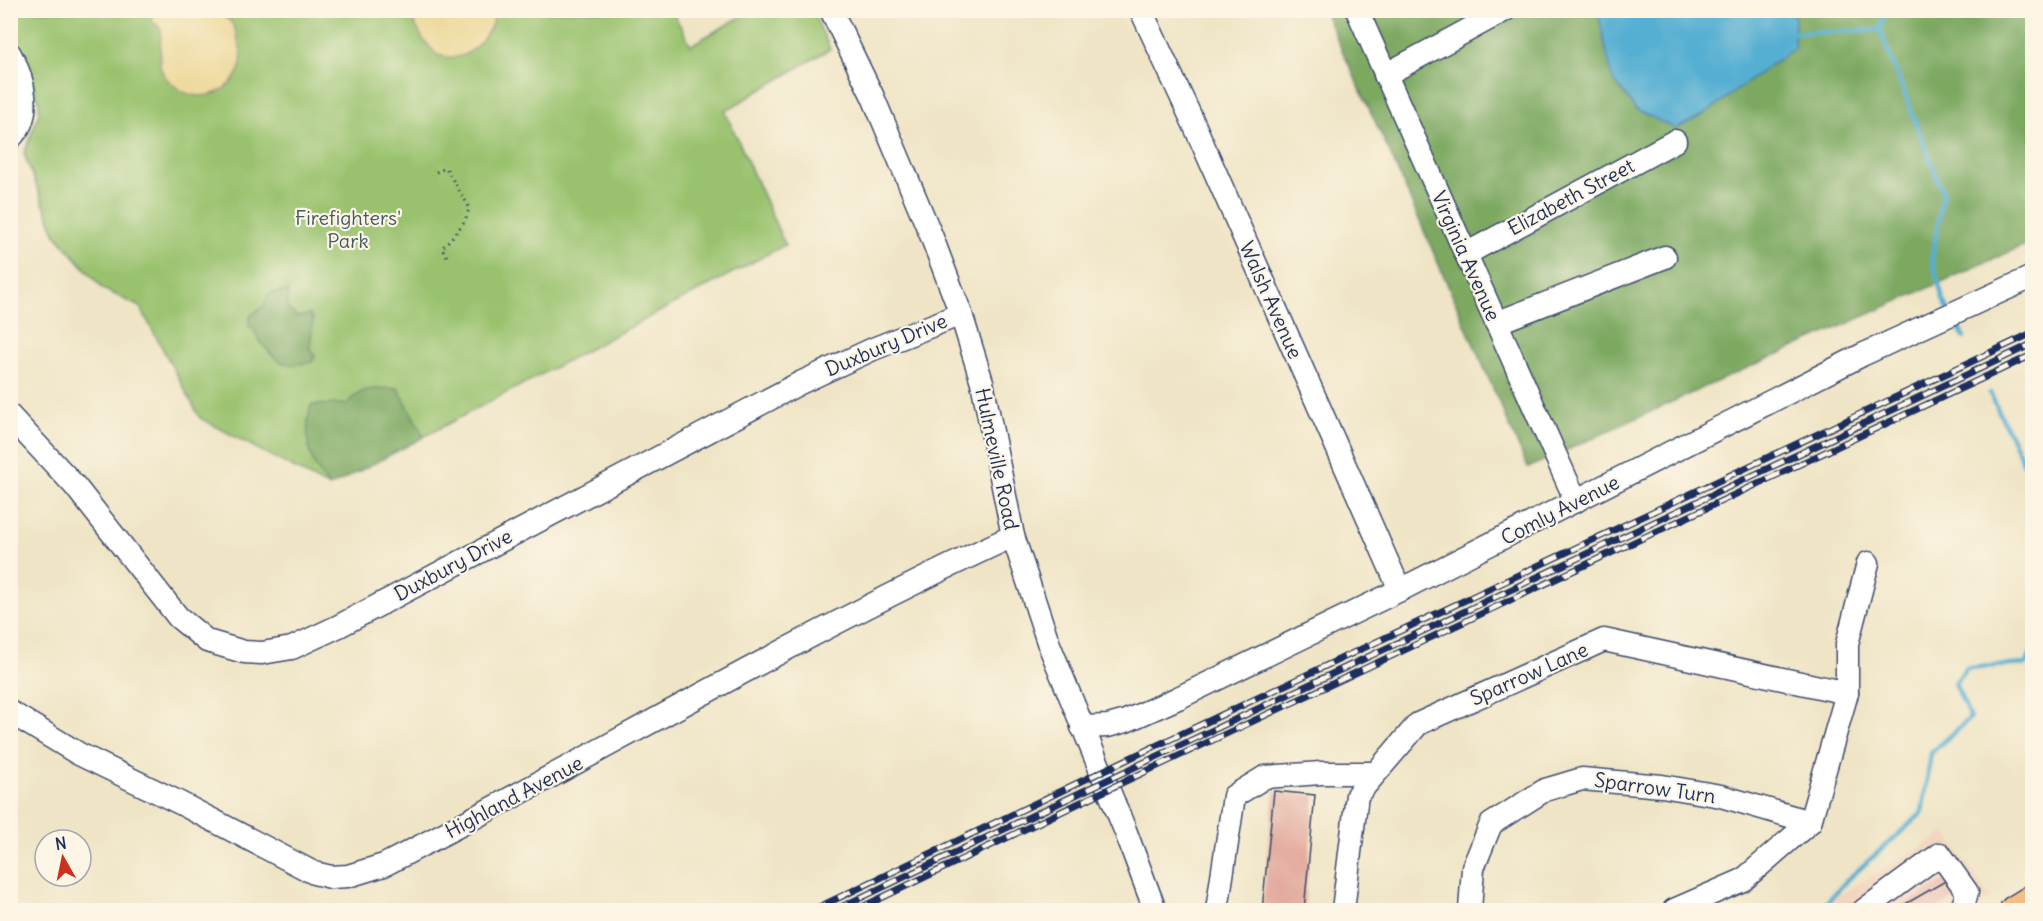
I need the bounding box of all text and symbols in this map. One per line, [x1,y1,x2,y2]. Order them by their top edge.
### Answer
street label: Elizabeth Street [1503,153,1639,240]
street label: Virginia Avenue [1427,187,1506,325]
park label: Firefighters' Park [295,205,401,253]
street label: Walsh Avenue [1234,237,1308,362]
street label: Duxbury Drive [821,308,951,381]
street label: Hulmeville Road [970,386,1025,532]
street label: Comly Avenue [1496,469,1623,550]
street label: Duxbury Drive [390,523,516,606]
street label: Sparrow Lane [1466,636,1592,711]
street label: Highland Avenue [441,750,587,843]
street label: Sparrow Turn [1593,767,1717,808]
north arrow [33,828,93,888]
text: N [54,832,68,854]

